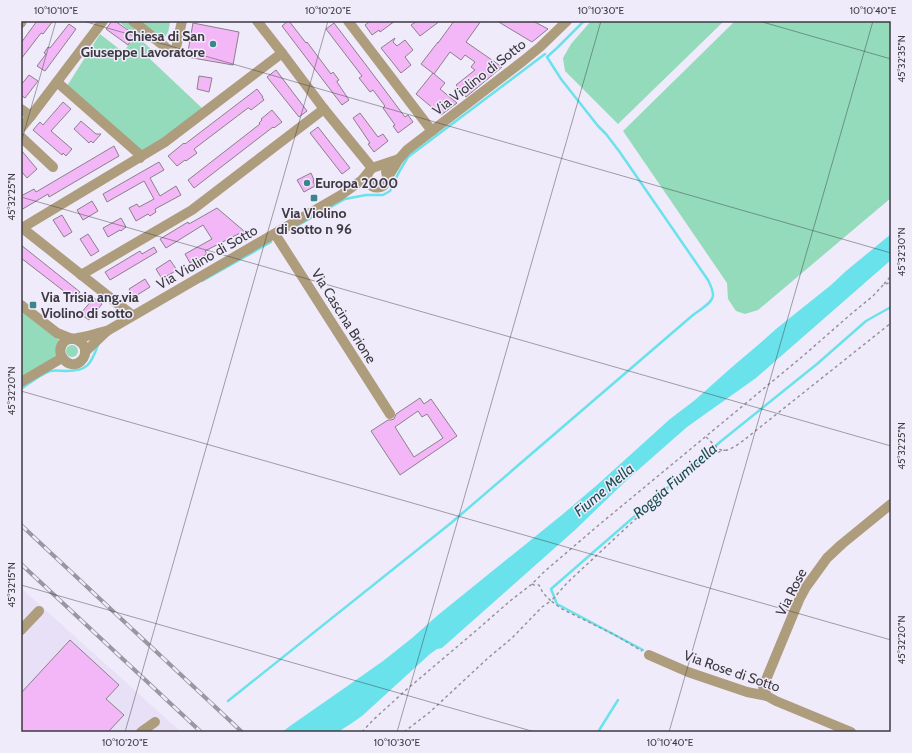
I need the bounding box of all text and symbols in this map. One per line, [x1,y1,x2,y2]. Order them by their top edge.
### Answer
text: 10°10'10"E [34,4,79,17]
text: 10°10'20"E [305,4,352,17]
text: 10°10'30"E [578,4,625,17]
text: 10°10'40"E [850,4,897,17]
place label: Chiesa di San Giuseppe Lavoratore [81,27,205,61]
street label: Via Violino di Sotto [429,35,529,119]
text: 45°32'35"N [895,35,908,83]
marker: Chiesa di San Giuseppe Lavoratore [208,39,218,49]
text: 45°32'25"N [5,173,18,221]
place label: Europa 2000 [315,174,398,192]
marker: Europa 2000 [302,178,312,188]
marker: Via Violino di sotto n 96 [309,193,319,203]
place label: Via Violino di sotto n 96 [276,204,352,238]
street label: Via Violino di Sotto [153,221,261,293]
text: 45°32'30"N [895,227,908,277]
street label: Via Cascina Brione [308,265,380,367]
place label: Via Trisia ang.via Violino di sotto [41,288,139,322]
marker: Via Trisia ang.via Violino di sotto [28,300,38,310]
text: 45°32'20"N [5,367,18,415]
text: 45°32'25"N [895,422,908,470]
water label: Roggia Fiumicella [629,440,721,522]
water label: Fiume Mella [570,460,638,520]
text: 45°32'15"N [5,562,18,608]
street label: Via Rose [771,565,811,619]
text: 45°32'20"N [895,616,908,664]
street label: Via Rose di Sotto [681,646,783,696]
text: 10°10'20"E [102,736,149,749]
text: 10°10'30"E [374,736,421,749]
text: 10°10'40"E [647,736,694,749]

